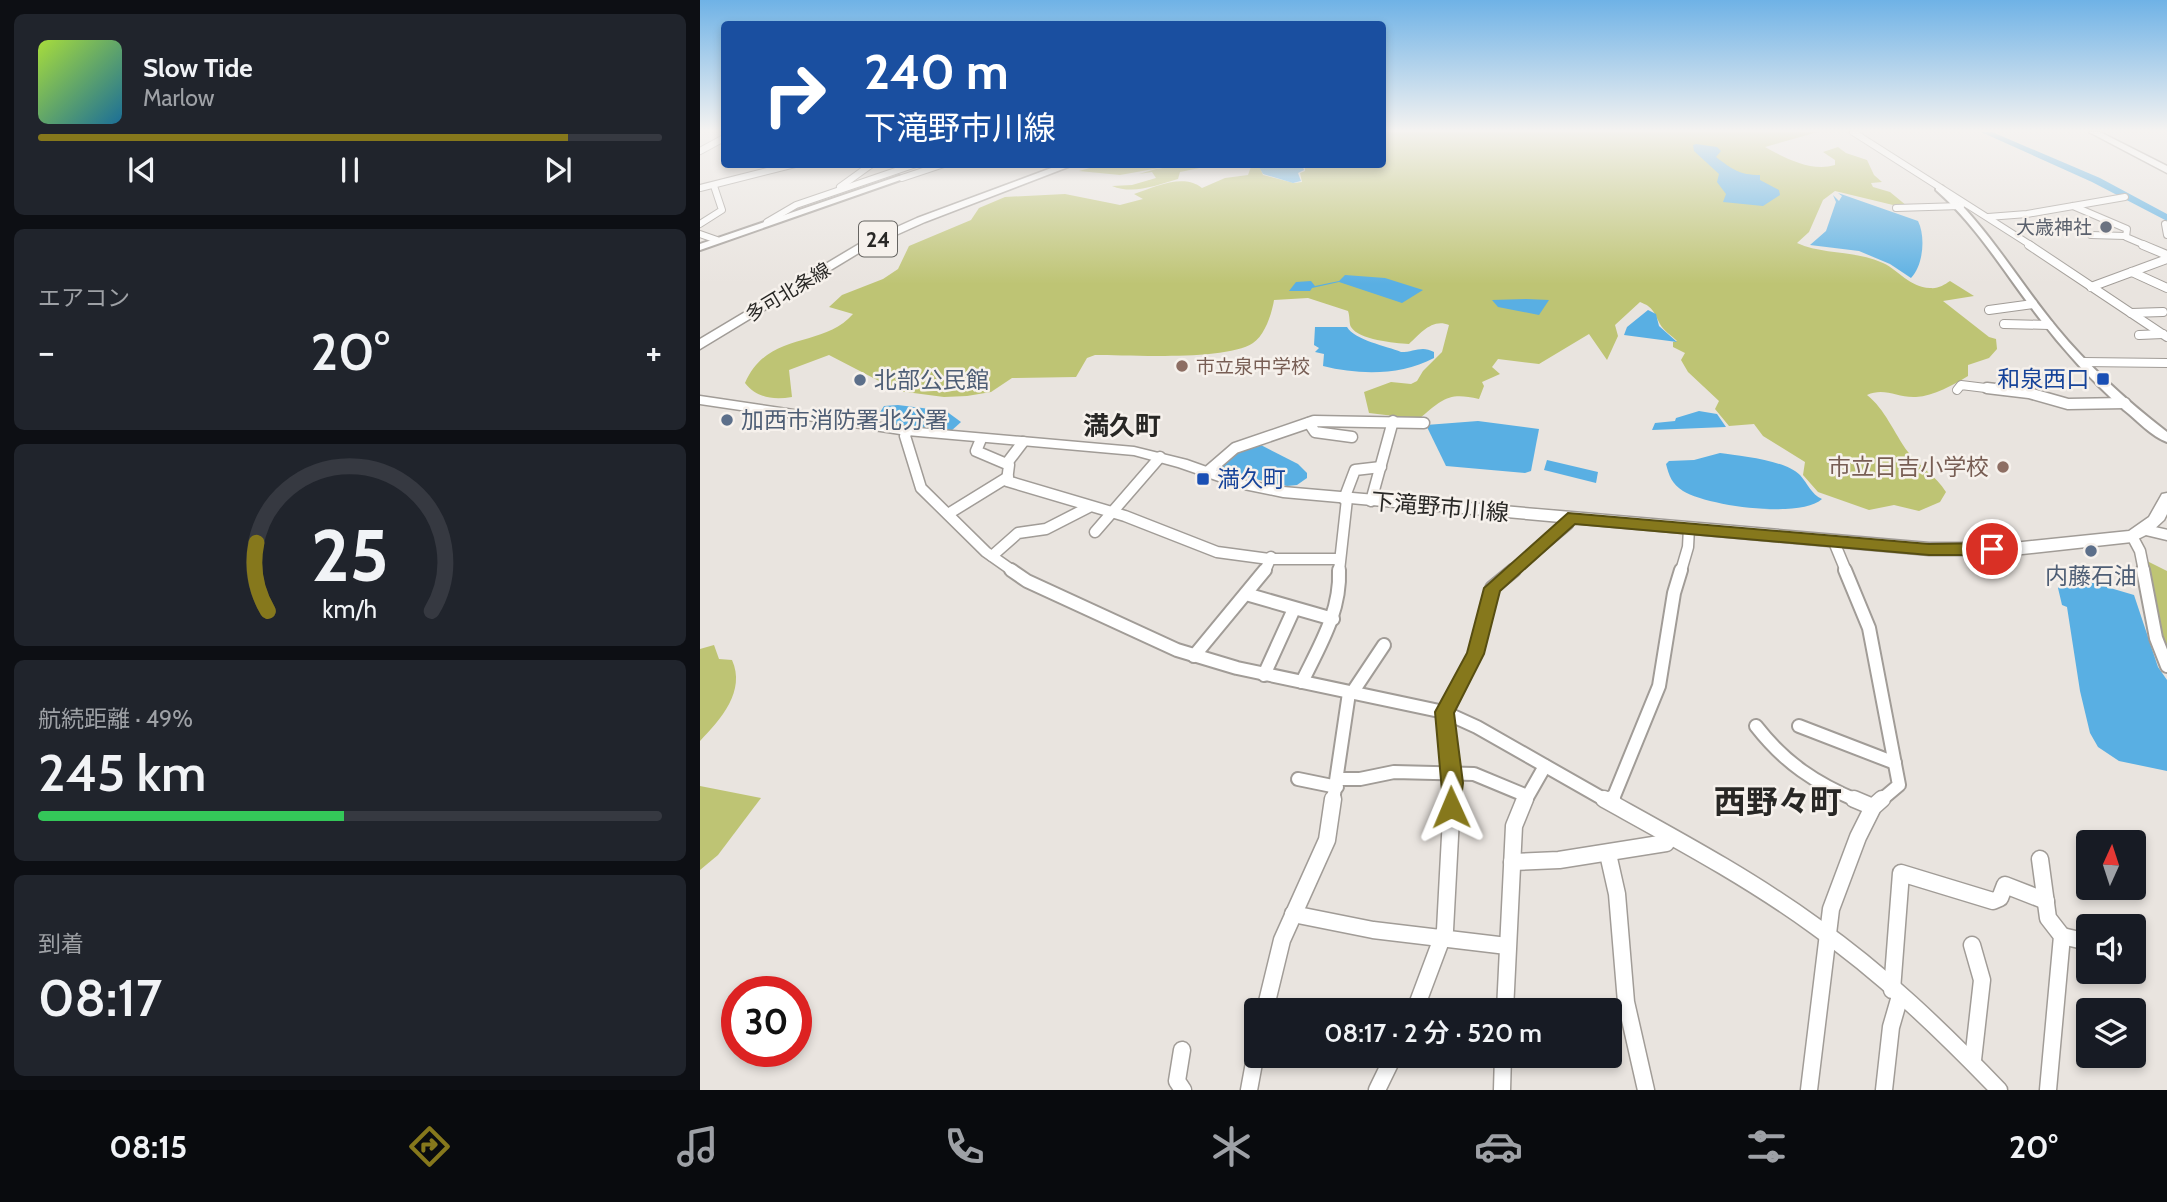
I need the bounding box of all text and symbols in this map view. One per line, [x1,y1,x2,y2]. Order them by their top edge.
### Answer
text: 240 m [864,42,1009,101]
icon: right [749,49,840,140]
text: Slow Tide [143,52,253,84]
text: Marlow [143,84,214,112]
text: 下滝野市川線 [864,108,1056,147]
icon: previous [123,151,161,189]
icon: pause [331,151,369,189]
icon: next [539,151,577,189]
place label: 大歳神社 [2016,216,2092,239]
marker: 大歳神社 [2098,219,2114,235]
road number: 24 [859,222,897,256]
street label: 多可北条線 [741,258,835,326]
text: エアコン [38,284,130,312]
text: 20° [310,320,390,383]
text: − [38,328,55,375]
text: + [645,328,662,375]
place label: 市立泉中学校 [1196,355,1310,378]
marker: 市立泉中学校 [1174,358,1190,374]
place label: 和泉西口 [1997,365,2089,393]
place label: 北部公民館 [874,366,989,394]
marker: 和泉西口 [2095,371,2111,387]
marker: 北部公民館 [852,372,868,388]
place label: 加西市消防署北分署 [741,406,948,434]
district label: 満久町 [1083,410,1161,442]
marker: 加西市消防署北分署 [719,412,735,428]
place label: 市立日吉小学校 [1828,453,1989,481]
marker: 市立日吉小学校 [1995,459,2011,475]
place label: 満久町 [1217,465,1286,493]
marker: 満久町 [1195,471,1211,487]
street label: 下滝野市川線 [1370,487,1510,527]
text: 25 [311,511,389,599]
pin [1962,519,2022,579]
icon: arrive [1973,530,2011,568]
marker: 内藤石油 [2083,543,2099,559]
place label: 内藤石油 [2045,562,2137,590]
text: km/h [323,594,377,624]
text: 航続距離 · 49% [38,705,193,733]
text: 245 km [38,741,206,804]
position arrow [1414,770,1488,844]
district label: 西野々町 [1714,782,1842,821]
north arrow [2076,830,2146,900]
map controls [2076,830,2146,1068]
button: sound [2076,914,2146,984]
text: 到着 [38,930,84,958]
text: 08:17 [38,966,162,1029]
speed limit sign: 30 [721,976,812,1067]
button: layers [2076,998,2146,1068]
text: 08:17 · 2 分 · 520 m [1324,1017,1542,1049]
icon: directions [405,1122,454,1171]
icon: music [673,1122,722,1171]
icon: phone [940,1122,989,1171]
icon: climate [1207,1122,1256,1171]
icon: car [1474,1122,1523,1171]
icon: filters [1742,1122,1791,1171]
text: 08:15 [109,1127,187,1166]
text: 20° [2009,1127,2058,1166]

